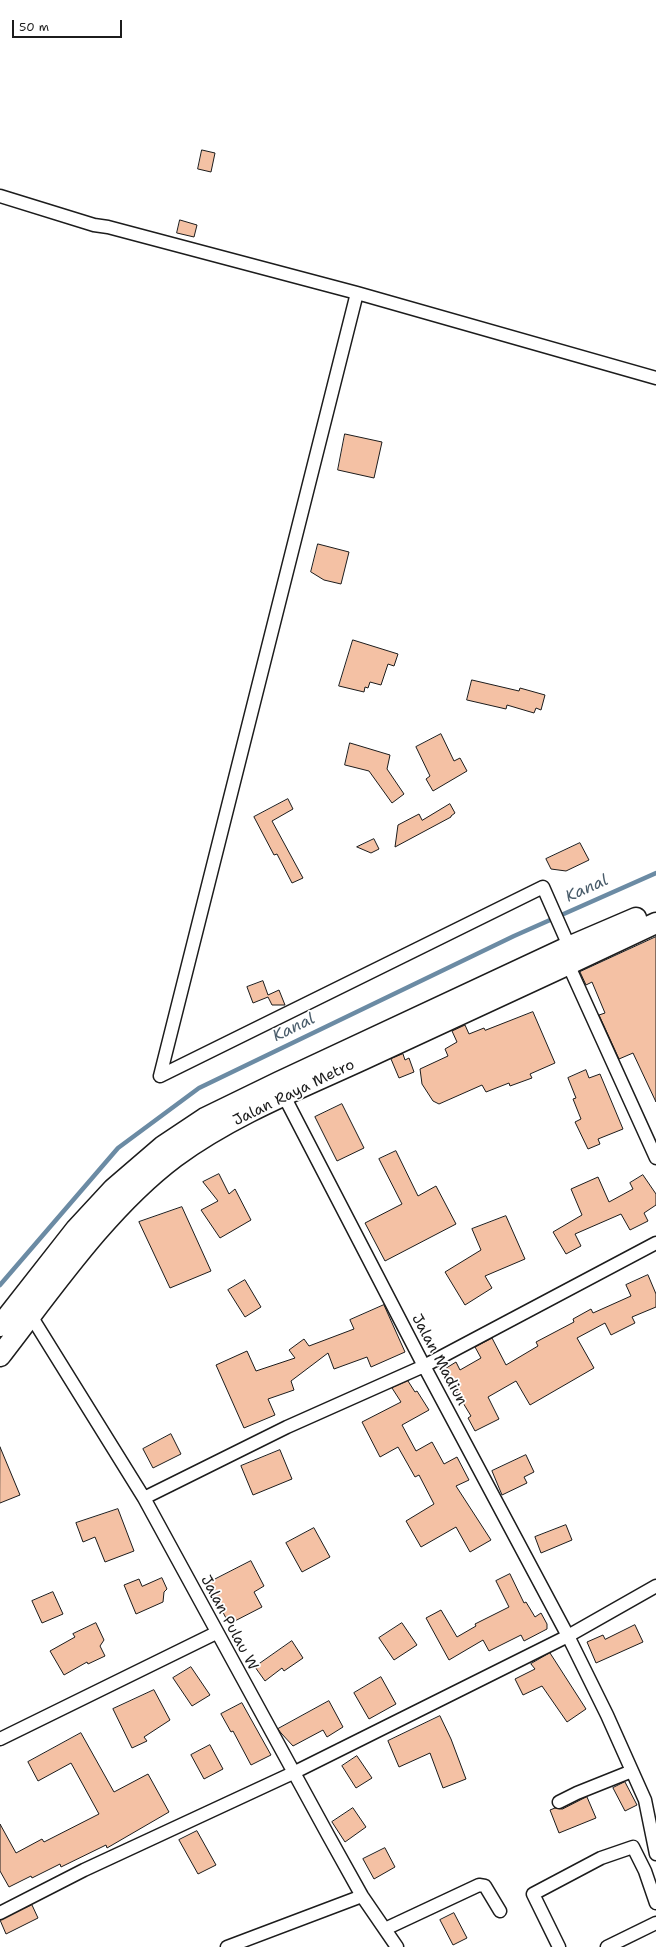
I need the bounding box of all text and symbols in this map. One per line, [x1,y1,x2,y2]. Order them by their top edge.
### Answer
scale bar [14,12,124,38]
text: 50 m [19,19,49,35]
water label: Kanal [563,871,611,907]
water label: Kanal [270,1010,318,1046]
street label: Jalan Raya Metro [230,1056,358,1130]
street label: Jalan Madiun [407,1311,471,1409]
street label: Jalan Pulau W [196,1572,262,1674]

